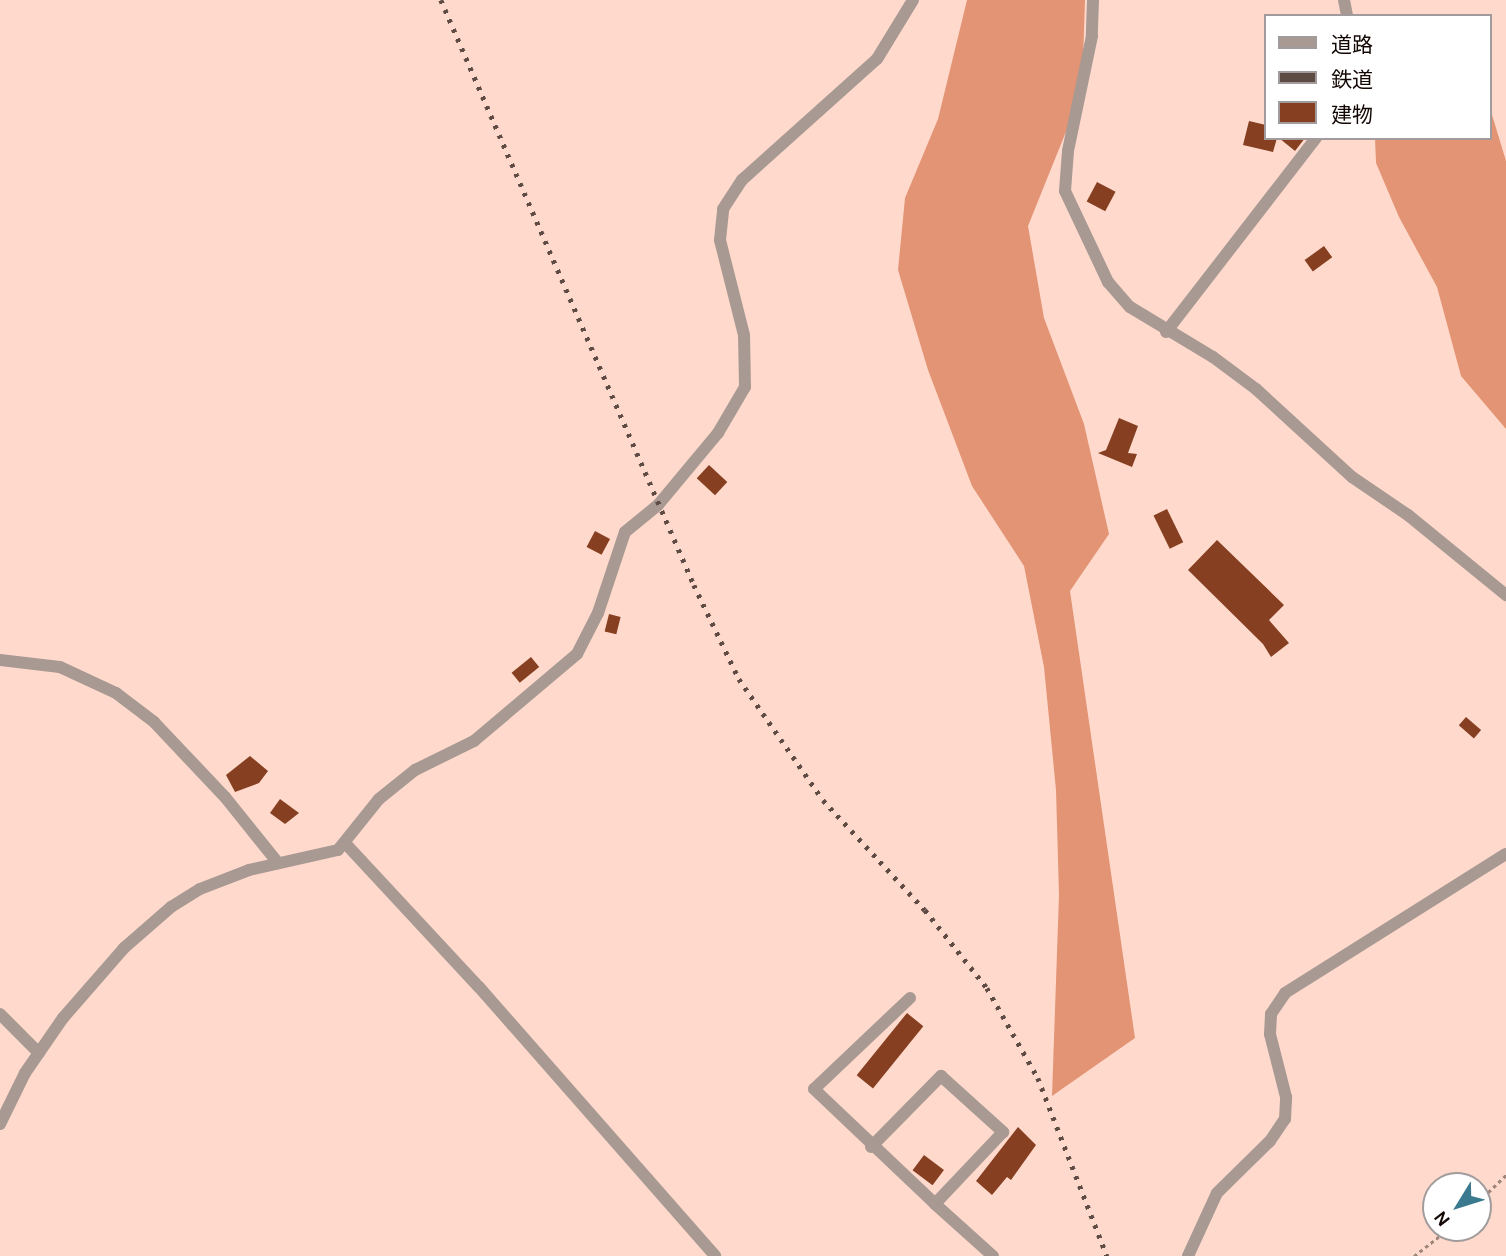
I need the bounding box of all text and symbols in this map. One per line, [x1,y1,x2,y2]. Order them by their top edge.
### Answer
legend [1264,14,1492,140]
text: 道路 [1331,33,1373,57]
text: 鉄道 [1331,68,1373,92]
text: 建物 [1331,103,1373,127]
north arrow [1422,1172,1492,1242]
text: N [1429,1207,1455,1231]

